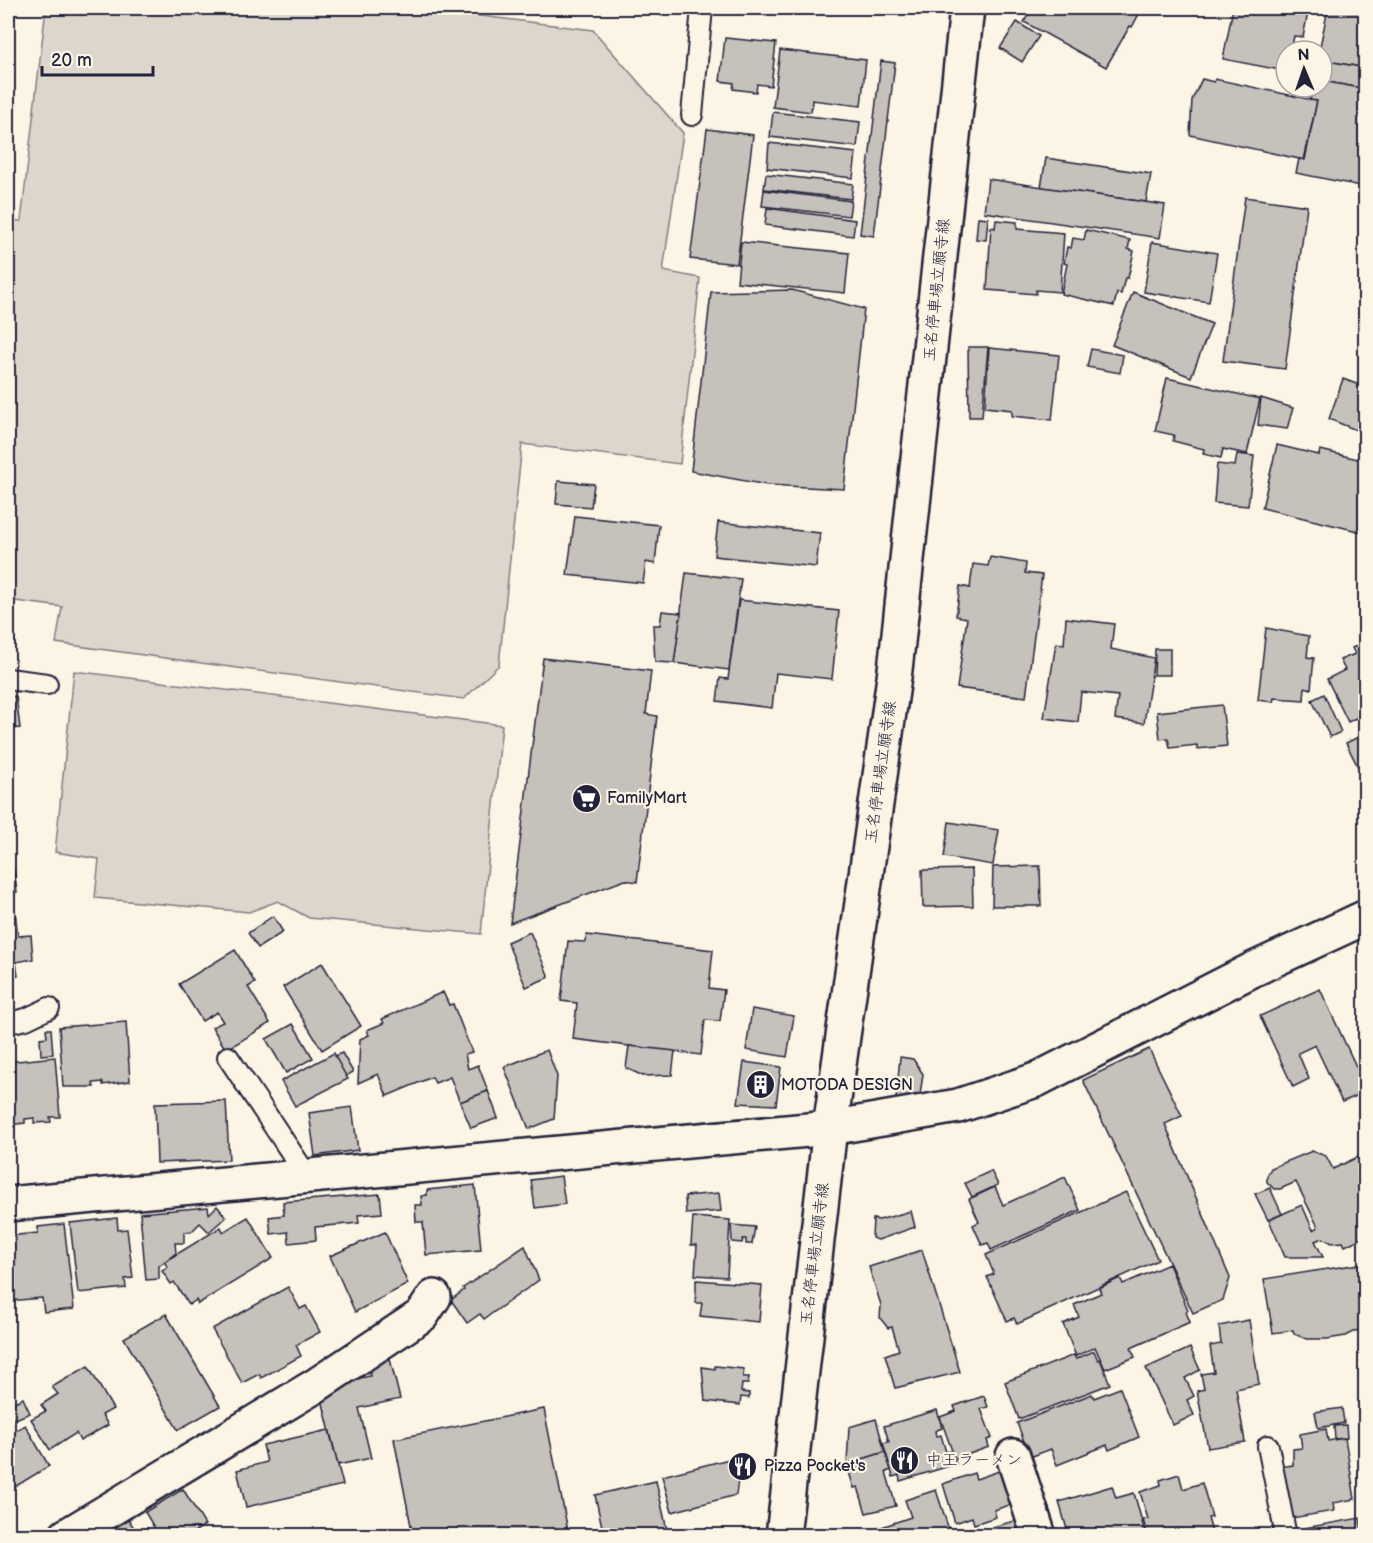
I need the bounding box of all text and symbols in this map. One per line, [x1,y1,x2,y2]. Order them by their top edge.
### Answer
scale bar [42,39,153,77]
north arrow [1274,39,1334,99]
text: N [1297,46,1310,65]
text: 20 m [51,50,92,71]
street label: 玉名停車場立願寺線 [920,217,954,363]
street label: 玉名停車場立願寺線 [862,699,900,845]
supermarket icon: FamilyMart [570,782,602,814]
place label: FamilyMart [607,789,687,808]
building icon: MOTODA DESIGN [744,1069,776,1101]
place label: MOTODA DESIGN [781,1076,913,1095]
street label: 玉名停車場立願寺線 [797,1181,833,1327]
restaurant icon: 中王ラーメン [889,1444,921,1476]
restaurant icon: Pizza Pocket's [727,1450,759,1482]
place label: 中王ラーメン [926,1451,1022,1470]
place label: Pizza Pocket's [764,1457,866,1476]

